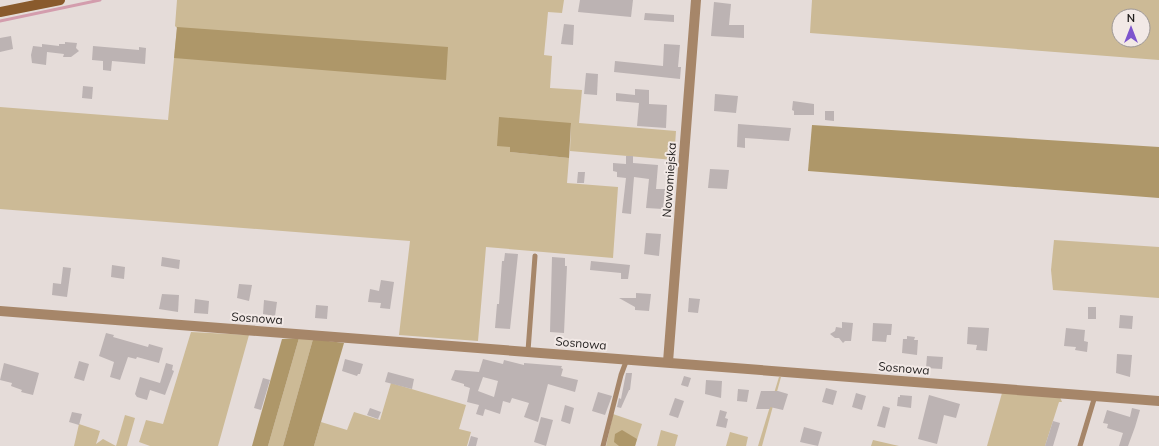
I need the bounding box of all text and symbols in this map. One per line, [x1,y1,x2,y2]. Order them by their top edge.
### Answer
north arrow [1111,8,1151,48]
text: N [1127,11,1135,25]
street label: Nowomiejska [659,142,679,218]
street label: Sosnowa [231,309,283,327]
street label: Sosnowa [555,333,607,353]
street label: Sosnowa [878,358,930,378]

